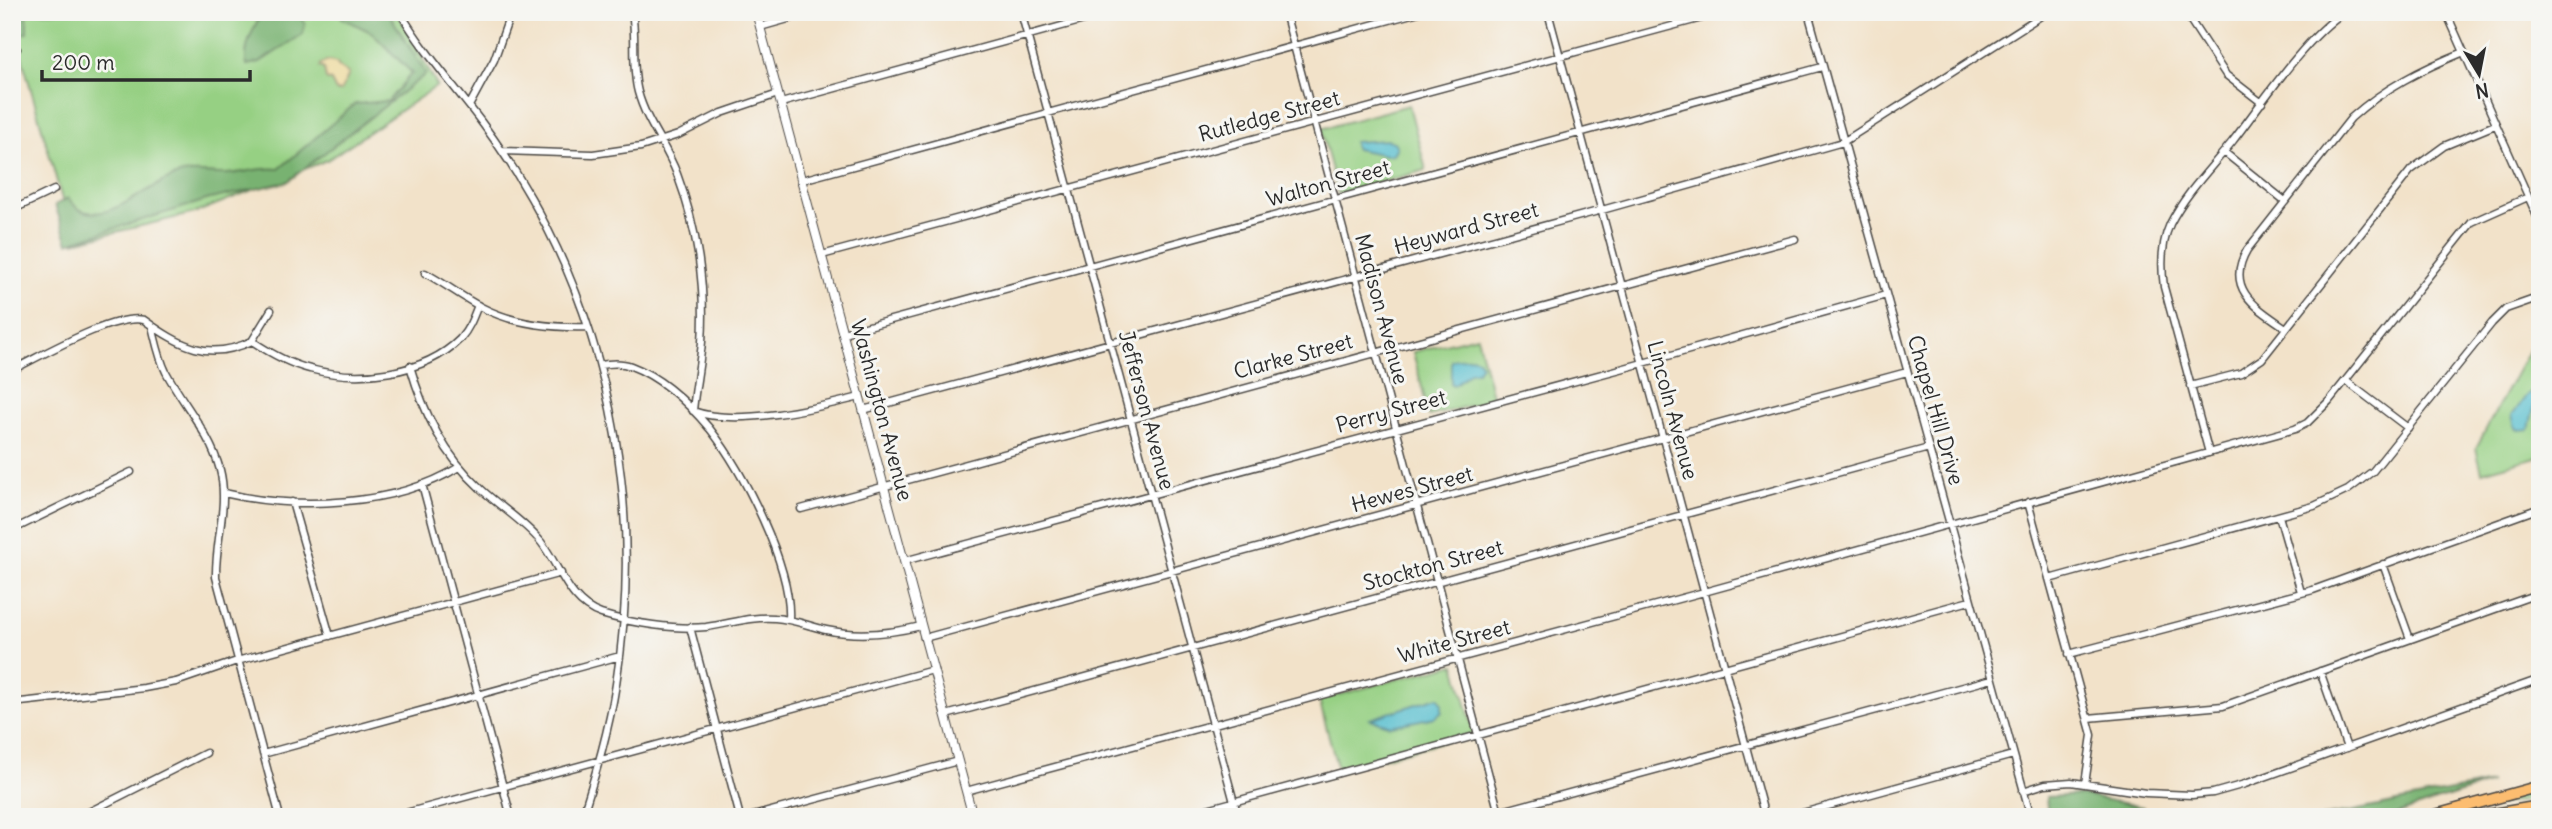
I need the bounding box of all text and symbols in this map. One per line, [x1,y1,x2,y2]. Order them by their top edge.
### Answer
scale bar [42,38,250,82]
north arrow [2444,38,2514,108]
text: 200 m [52,49,115,76]
text: N [2473,78,2491,104]
street label: Rutledge Street [1195,84,1343,148]
street label: Walton Street [1263,154,1393,212]
street label: Heyward Street [1391,196,1541,260]
street label: Madison Avenue [1349,231,1415,387]
street label: Washington Avenue [845,316,919,504]
street label: Jefferson Avenue [1113,327,1181,493]
street label: Clarke Street [1231,327,1355,385]
street label: Chapel Hill Drive [1902,332,1970,488]
street label: Lincoln Avenue [1641,338,1705,482]
street label: Perry Street [1333,383,1449,439]
street label: Hewes Street [1348,460,1476,518]
street label: Stockton Street [1360,533,1506,597]
street label: White Street [1395,613,1513,669]

